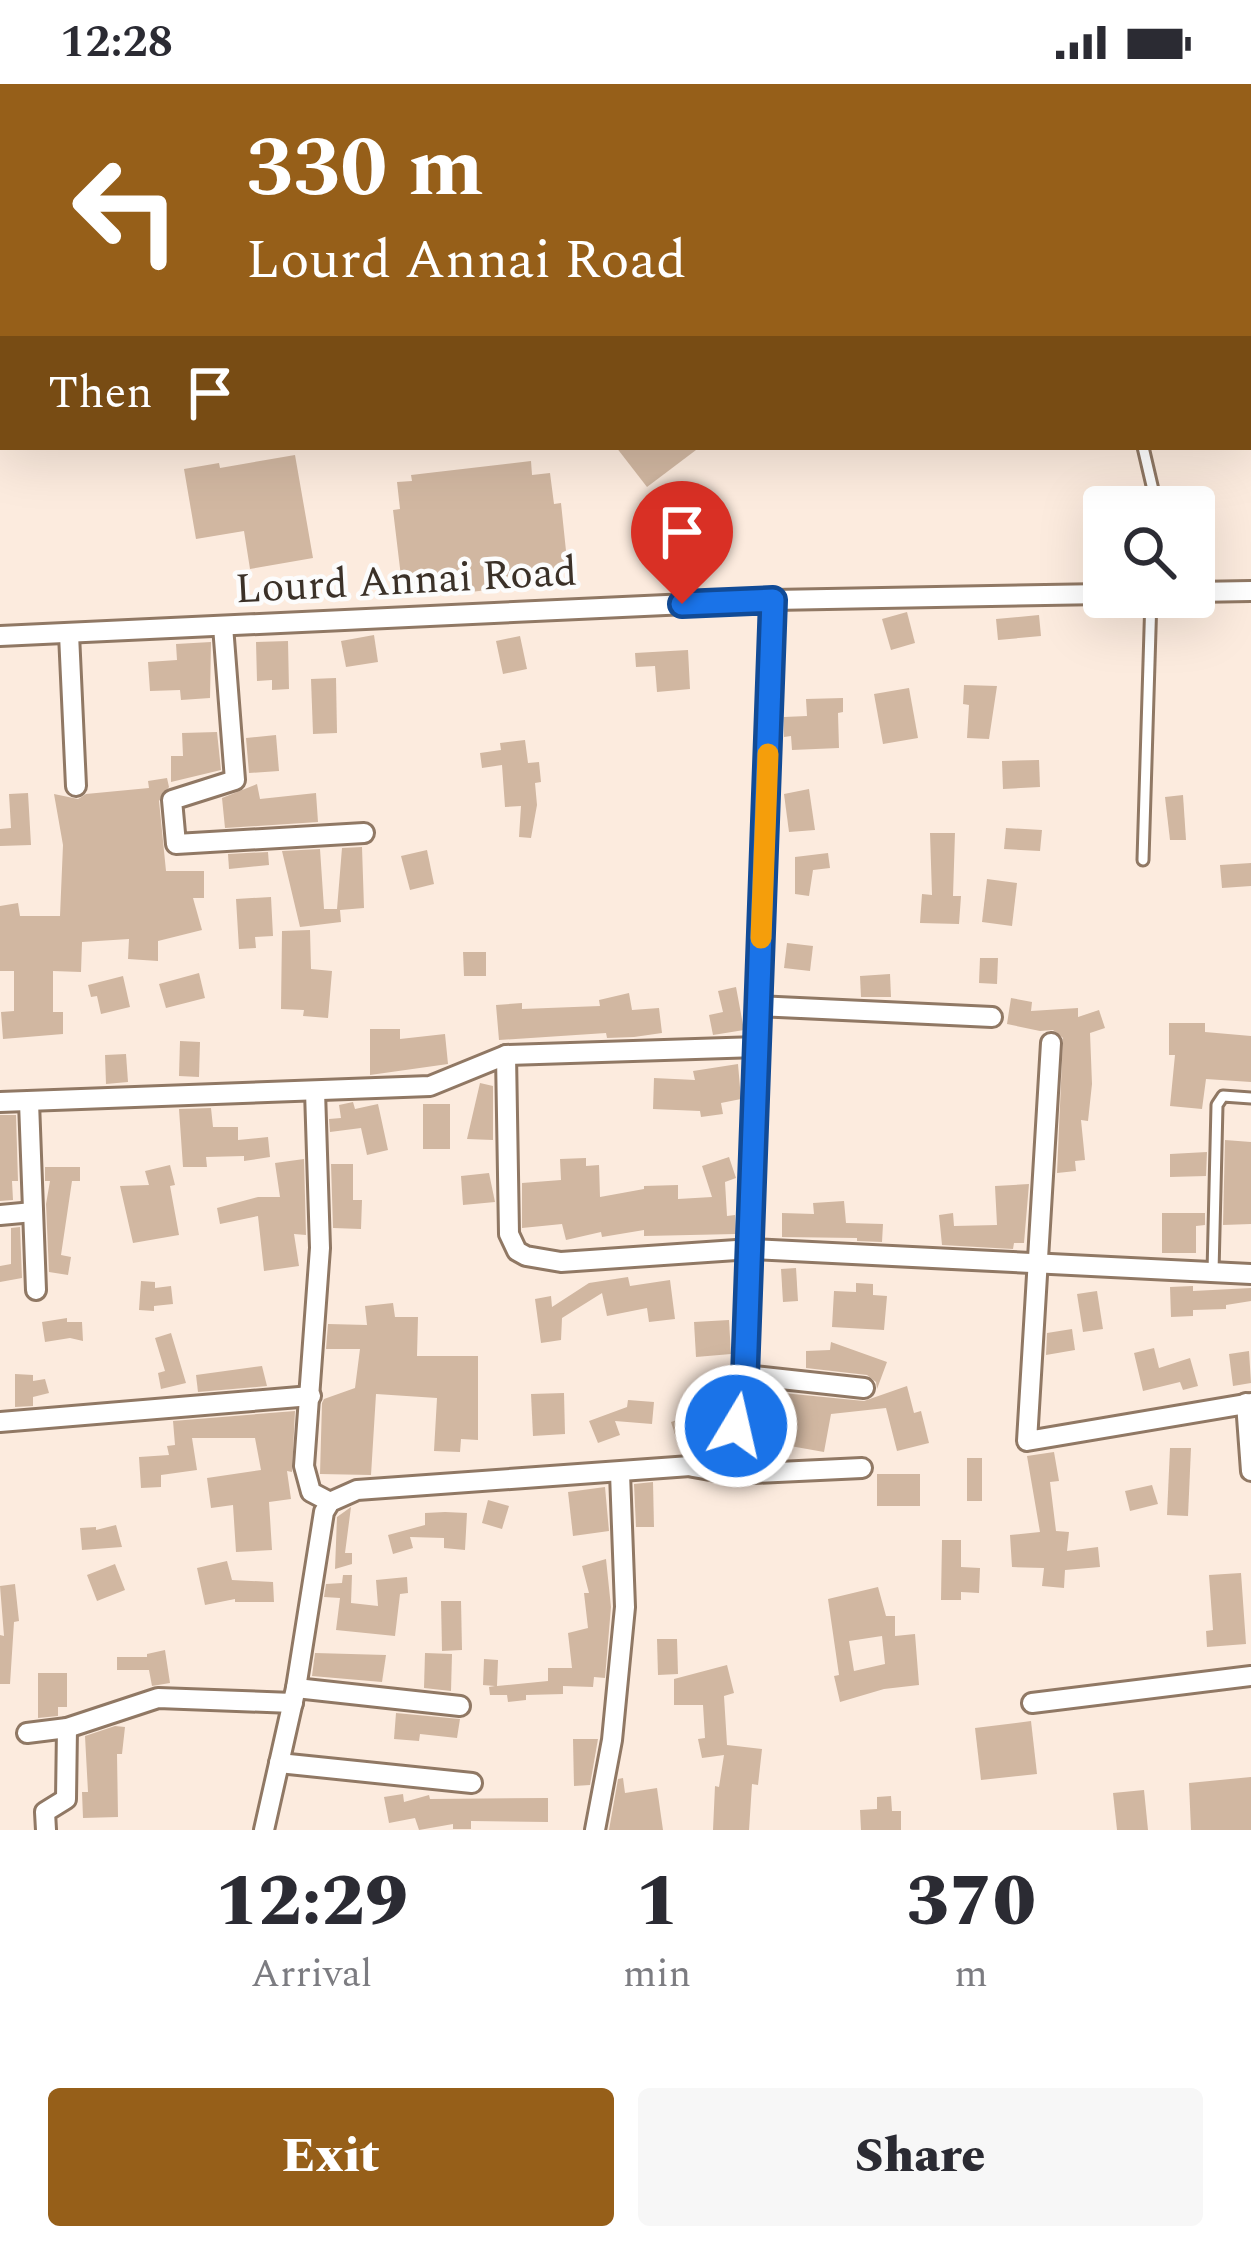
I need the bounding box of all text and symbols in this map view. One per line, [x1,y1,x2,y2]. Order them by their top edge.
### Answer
text: 12:28 [60,8,173,77]
text: 330 m [246,105,484,233]
icon: left [48,132,204,288]
text: Lourd Annai Road [246,220,686,302]
text: Then [48,359,153,428]
icon: arrive [177,360,243,426]
pin [631,481,733,604]
map controls [1083,486,1215,618]
button: search [1083,486,1215,618]
icon: arrive [649,499,715,565]
street label: Lourd Annai Road [233,541,579,621]
position arrow [673,1363,799,1489]
text: 12:29 [215,1848,408,1957]
text: 1 [636,1848,679,1957]
text: 370 [906,1848,1036,1957]
text: Arrival [251,1945,372,2004]
text: min [623,1945,691,2004]
text: m [954,1945,988,2004]
button: Exit [48,2088,614,2226]
button: Share [638,2088,1203,2226]

